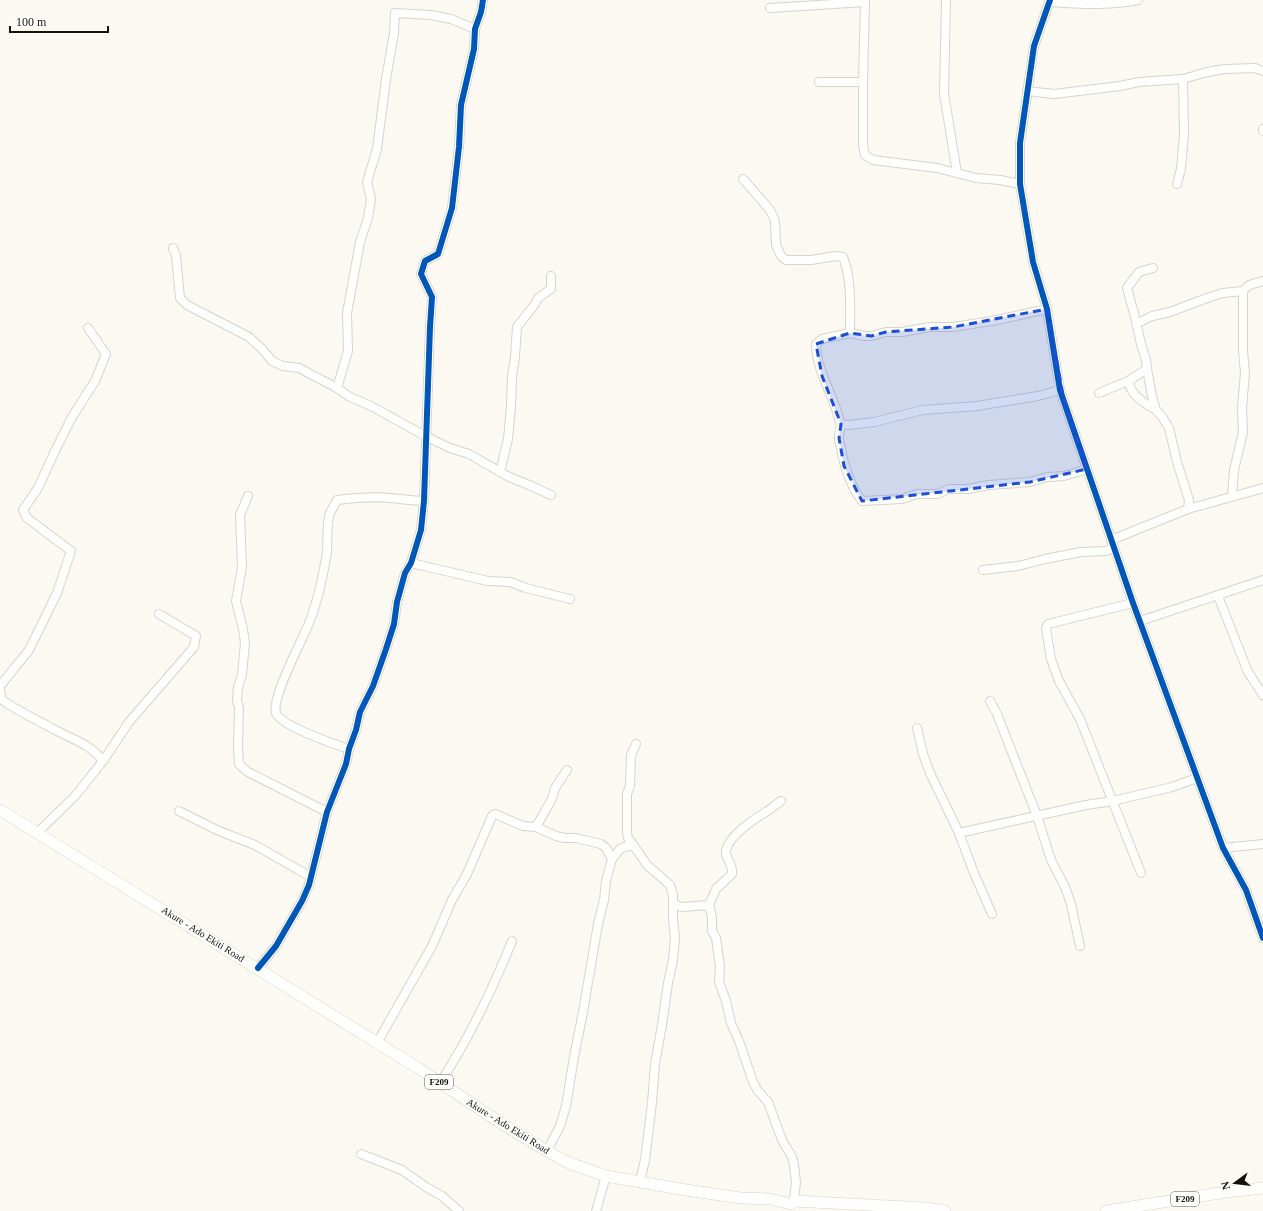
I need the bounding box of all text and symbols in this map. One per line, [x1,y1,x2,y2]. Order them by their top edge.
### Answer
scale bar [10,8,108,34]
text: 100 m [16,15,47,29]
street label: Akure - Ado Ekiti Road [160,904,246,964]
road number: F209 [425,1075,453,1089]
street label: Akure - Ado Ekiti Road [465,1096,551,1156]
north arrow [1215,1163,1255,1203]
text: N [1219,1180,1232,1191]
road number: F209 [1171,1192,1199,1206]

